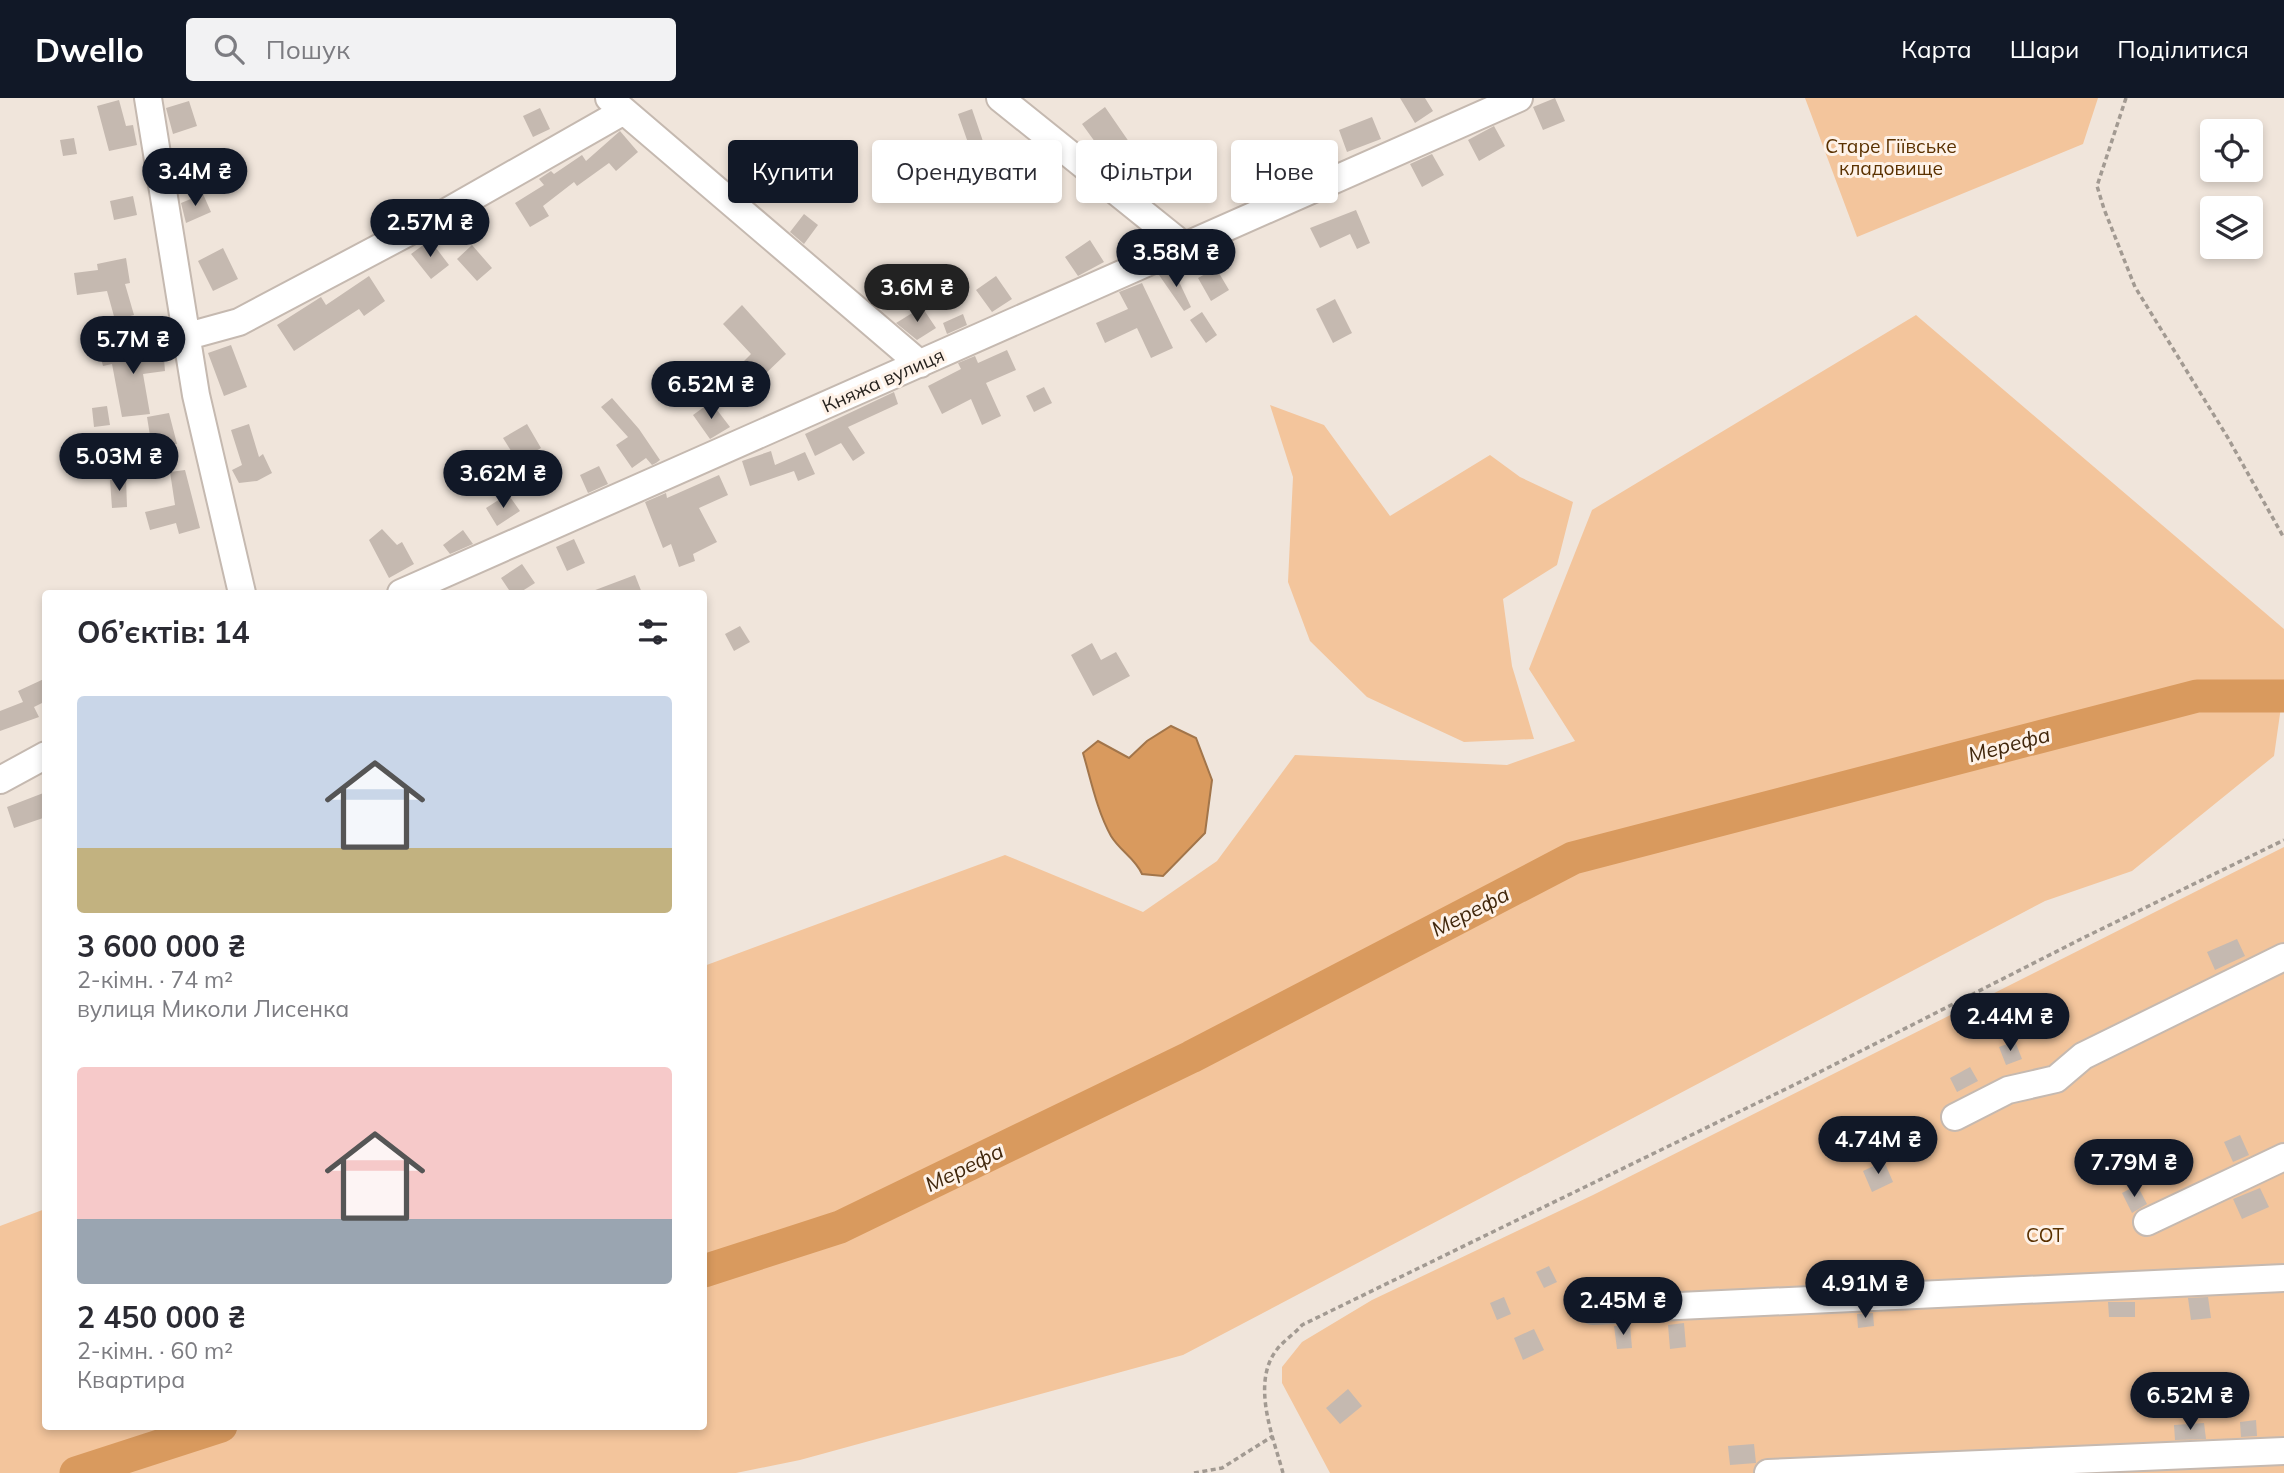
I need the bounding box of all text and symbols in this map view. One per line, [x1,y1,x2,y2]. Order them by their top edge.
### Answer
search box [186,18,676,81]
text: Dwello [35,29,144,70]
icon: search [210,30,248,68]
text: Пошук [266,33,350,66]
text: Карта [1901,34,1972,64]
text: Шари [2010,34,2079,64]
text: Поділитися [2117,34,2249,64]
map controls [2200,119,2263,259]
button: locate [2200,119,2263,182]
park label: Старе Гіївське кладовище [1825,134,1957,180]
chip: Купити [728,140,858,203]
chip: Орендувати [872,140,1062,203]
chip: Фільтри [1076,140,1217,203]
chip: Нове [1231,140,1338,203]
pin: 3.4M ₴ [138,148,252,208]
text: 3.4M ₴ [158,156,232,185]
button: layers [2200,196,2263,259]
pin: 2.57M ₴ [365,200,495,259]
text: 2.57M ₴ [386,207,474,236]
pin: 3.58M ₴ [1111,230,1241,289]
text: 3.58M ₴ [1132,237,1220,266]
pin: 3.6M ₴ [860,264,974,324]
text: 3.6M ₴ [880,272,954,301]
pin: 5.7M ₴ [76,316,190,376]
text: 5.7M ₴ [96,324,170,353]
street label: Княжа вулиця [818,342,948,418]
pin: 6.52M ₴ [646,362,776,421]
text: 6.52M ₴ [667,369,755,398]
pin: 5.03M ₴ [54,434,184,493]
text: 5.03M ₴ [75,441,163,470]
pin: 3.62M ₴ [438,450,568,510]
text: 3.62M ₴ [459,458,547,487]
text: Об’єктів: 14 [77,613,249,651]
icon: filters [634,613,672,651]
water label: Мерефа [1965,721,2053,767]
icon: home [312,742,438,868]
water label: Мерефа [1427,880,1514,942]
text: 3 600 000 ₴ [77,927,246,965]
text: 2-кімн. · 74 m² [77,965,233,994]
pin: 2.44M ₴ [1945,993,2075,1053]
text: вулиця Миколи Лисенка [77,994,349,1023]
text: 2.44M ₴ [1966,1001,2054,1030]
icon: home [312,1113,438,1239]
pin: 4.74M ₴ [1813,1116,1943,1176]
text: 4.74M ₴ [1834,1124,1922,1153]
water label: Мерефа [921,1137,1008,1197]
pin: 7.79M ₴ [2069,1140,2199,1199]
text: 7.79M ₴ [2090,1147,2178,1176]
park label: СОТ [2026,1223,2065,1247]
pin: 4.91M ₴ [1800,1260,1930,1320]
text: 4.91M ₴ [1821,1268,1909,1297]
pin: 2.45M ₴ [1558,1278,1688,1337]
text: 2.45M ₴ [1579,1285,1667,1314]
text: 2 450 000 ₴ [77,1298,246,1336]
text: 2-кімн. · 60 m² [77,1336,233,1365]
text: Квартира [77,1365,185,1394]
pin: 6.52M ₴ [2125,1372,2255,1432]
text: 6.52M ₴ [2146,1380,2234,1409]

